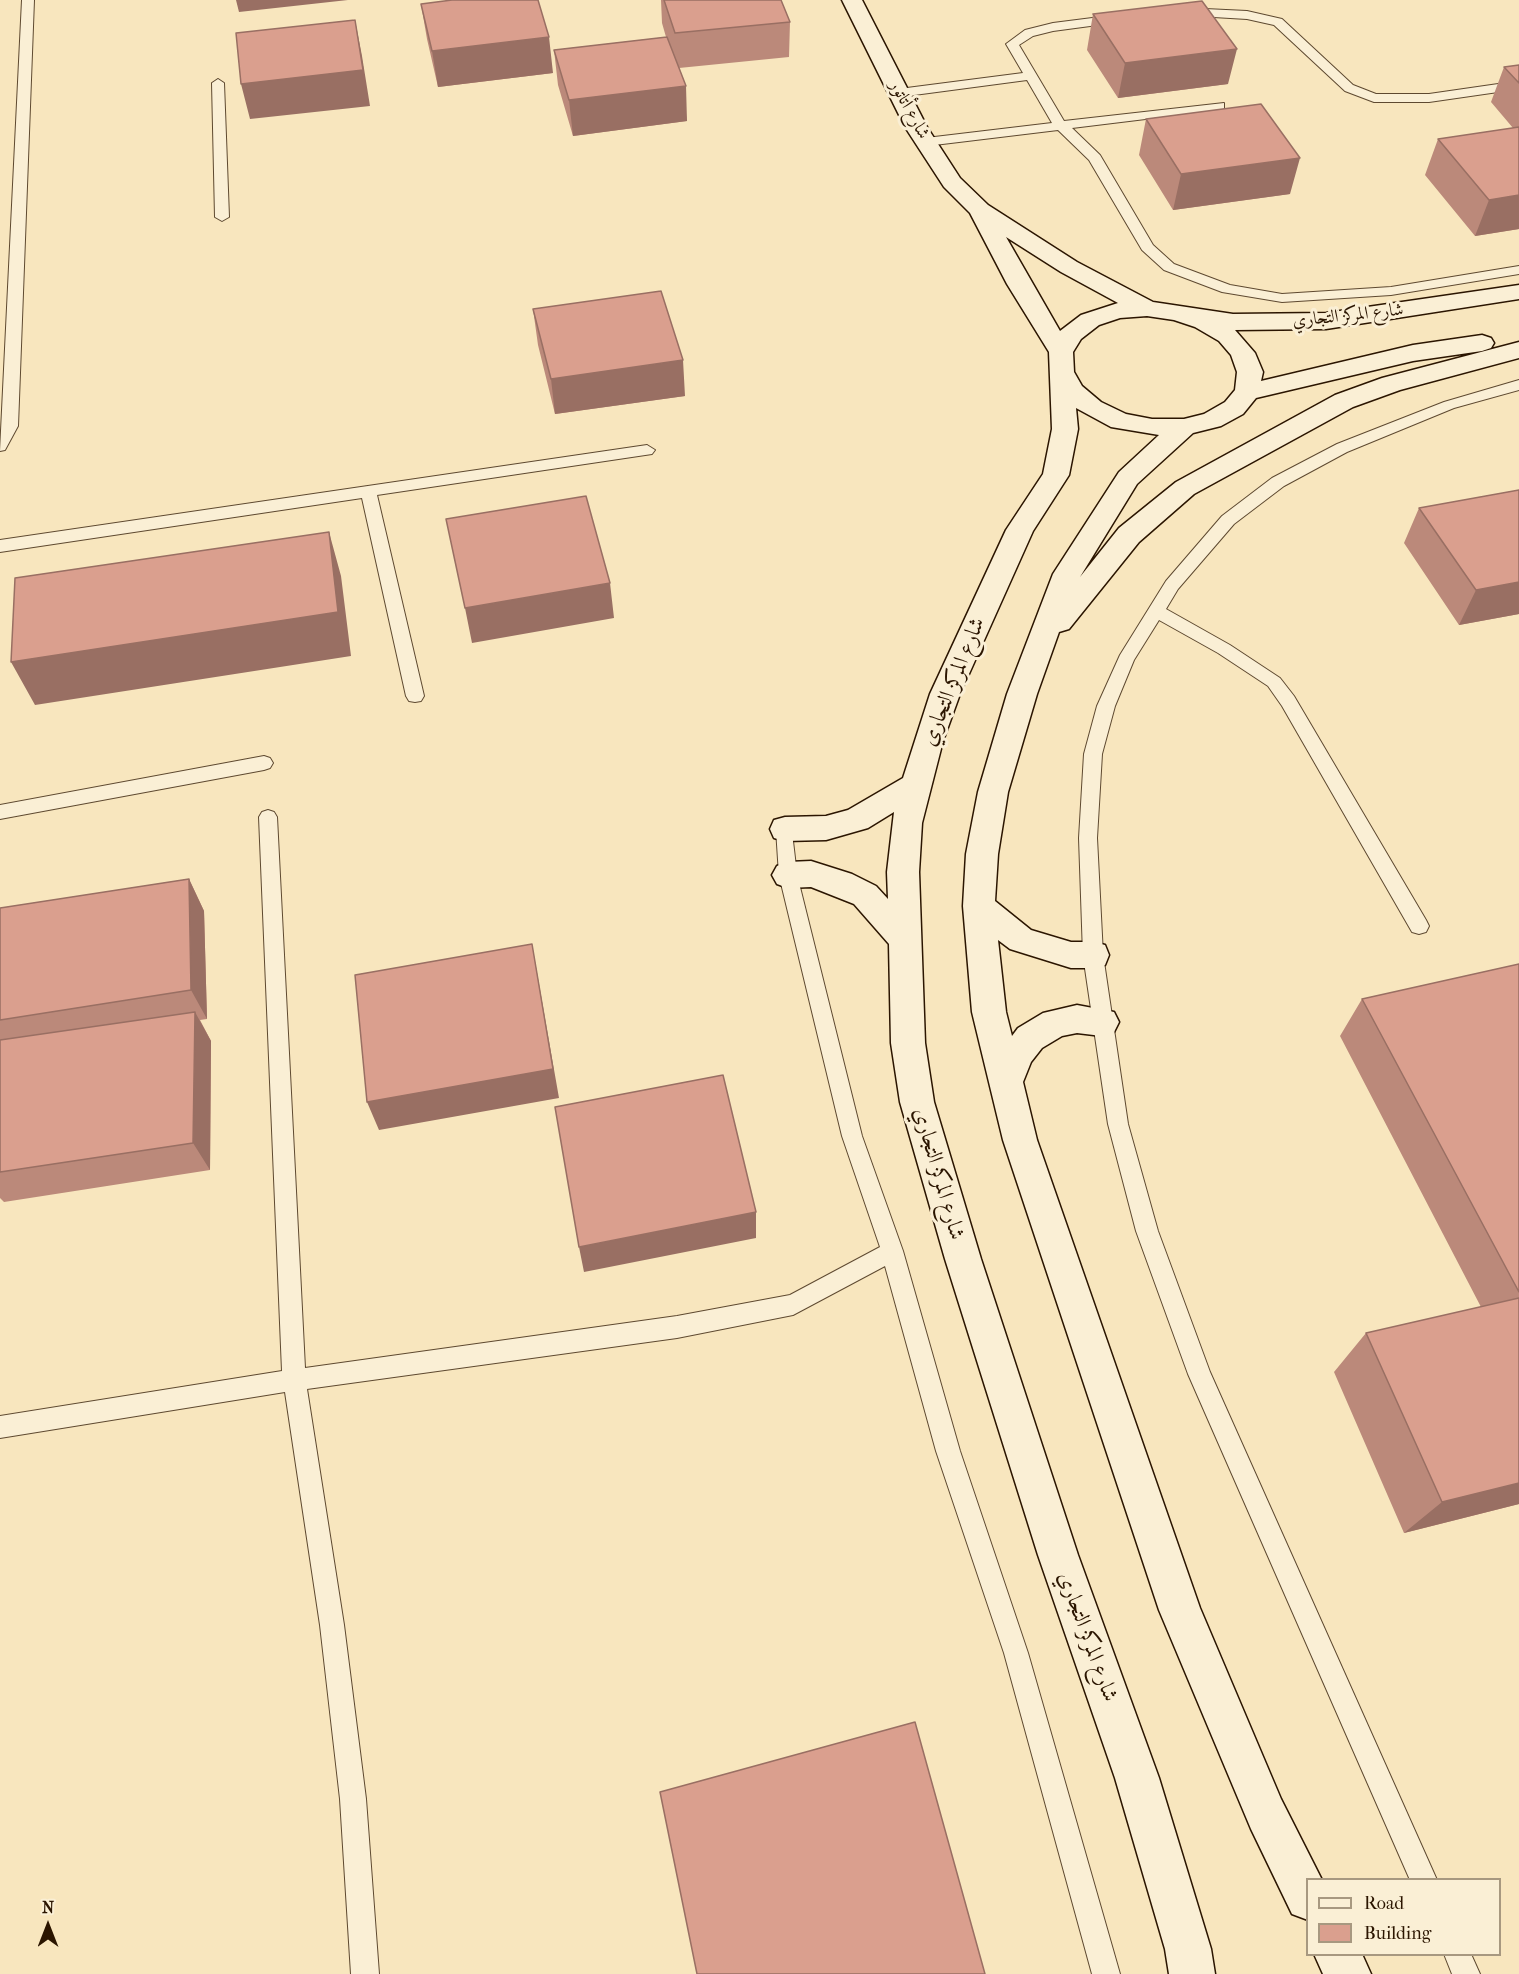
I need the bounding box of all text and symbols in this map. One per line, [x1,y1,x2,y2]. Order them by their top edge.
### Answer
street label: شارع أتاتور [884,77,934,143]
street label: شارع المركز التجاري [1291,299,1405,333]
street label: شارع المركز التجاري [916,614,992,750]
street label: شارع المركز التجاري [907,1105,969,1243]
street label: شارع المركز التجاري [1051,1568,1123,1706]
legend [1306,1878,1501,1956]
text: Road [1364,1893,1404,1914]
north arrow [18,1896,78,1956]
text: N [42,1898,54,1917]
text: Building [1364,1923,1431,1944]

